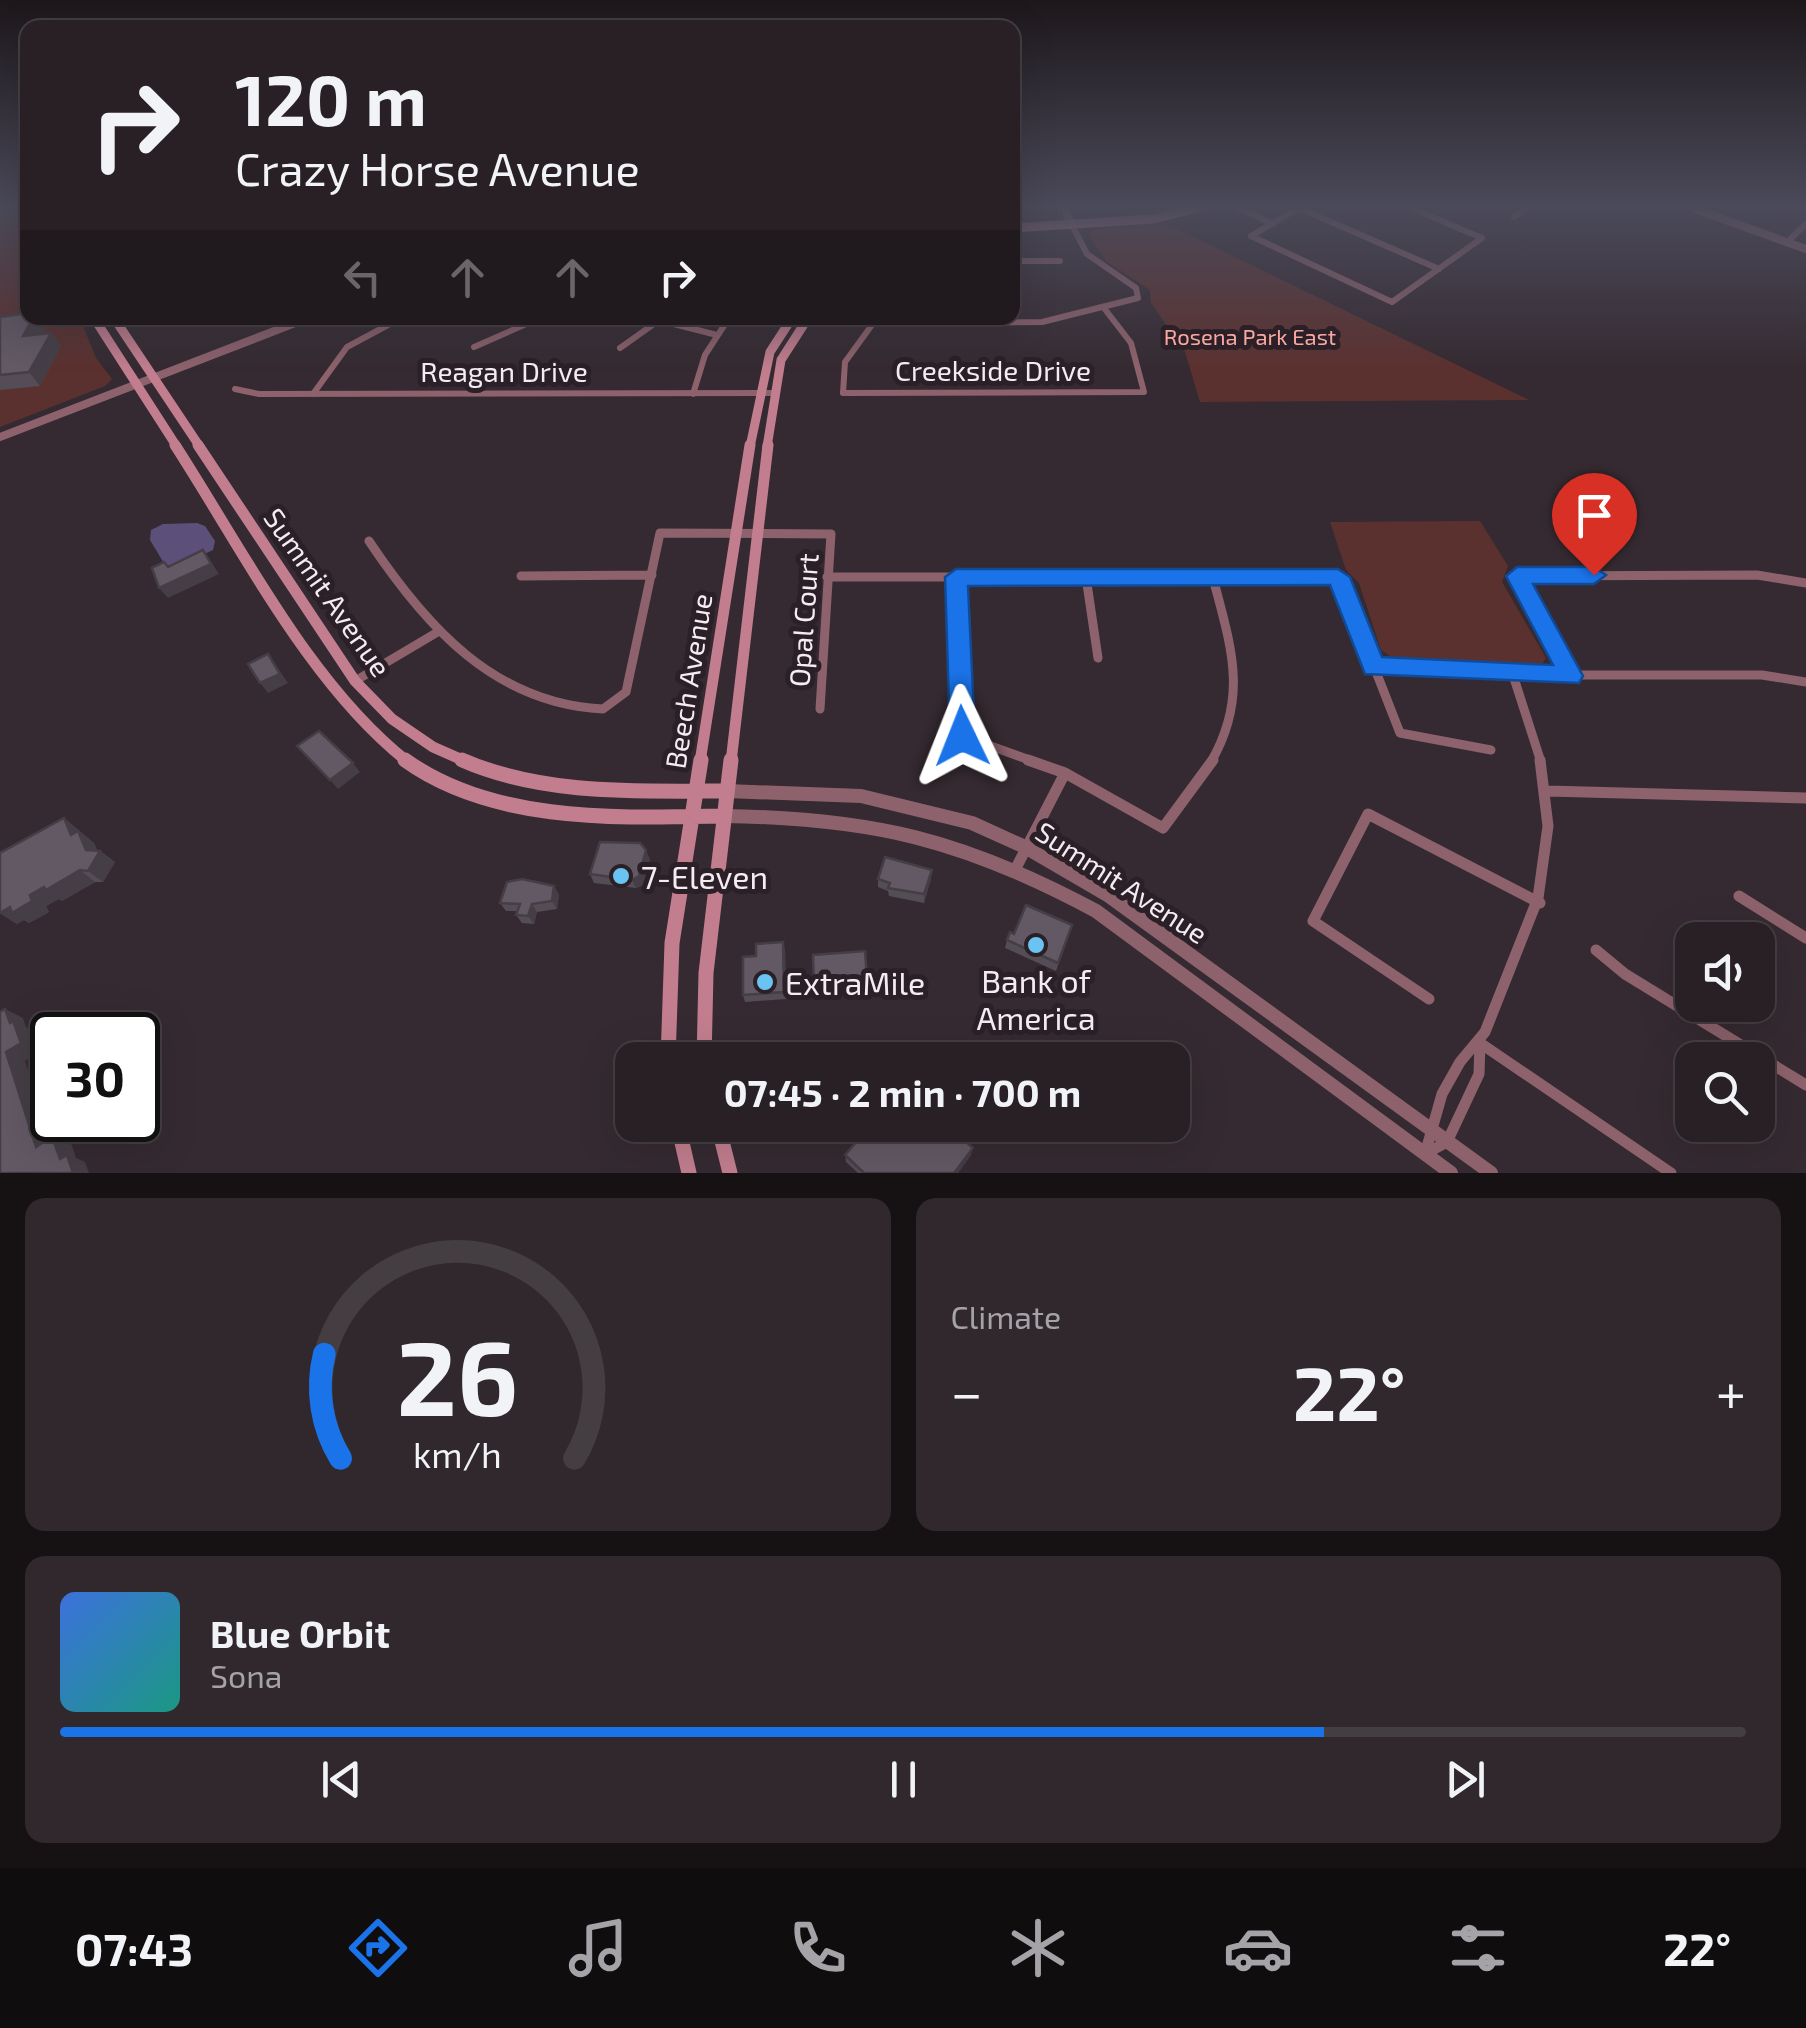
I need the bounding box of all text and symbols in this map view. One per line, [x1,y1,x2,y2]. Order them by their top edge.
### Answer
text: 120 m [235,56,427,140]
icon: right [70,60,200,190]
text: Crazy Horse Avenue [235,141,640,195]
icon: left [335,250,390,305]
icon: ahead [440,250,495,305]
icon: ahead [545,250,600,305]
icon: right [650,250,705,305]
park label: Rosena Park East [1164,323,1336,349]
street label: Creekside Drive [895,353,1091,387]
street label: Reagan Drive [420,354,588,388]
pin [1552,473,1637,576]
icon: arrive [1567,488,1622,543]
street label: Summit Avenue [257,501,399,683]
street label: Opal Court [781,552,825,688]
street label: Beech Avenue [657,591,719,771]
position arrow [910,684,1014,788]
street label: Summit Avenue [1030,814,1214,950]
place label: 7-Eleven [641,857,768,895]
marker: 7-Eleven [610,865,632,887]
map controls [1675,922,1775,1142]
button: sound [1675,922,1775,1022]
marker: Bank of America [1025,934,1047,956]
place label: Bank of America [976,961,1096,1036]
place label: ExtraMile [785,963,925,1001]
marker: ExtraMile [754,971,776,993]
speed limit sign: 30 [30,1012,160,1142]
button: search [1675,1042,1775,1142]
text: 07:45 · 2 min · 700 m [724,1069,1081,1115]
text: Climate [951,1297,1061,1335]
text: 26 [397,1312,519,1437]
text: 22° [1293,1346,1406,1436]
text: − [951,1358,983,1424]
text: + [1716,1358,1746,1424]
text: km/h [413,1432,502,1475]
text: Blue Orbit [210,1610,390,1656]
text: Sona [210,1656,282,1694]
icon: previous [314,1752,369,1807]
icon: pause [876,1752,931,1807]
icon: next [1438,1752,1493,1807]
icon: directions [343,1913,413,1983]
icon: music [563,1913,633,1983]
icon: phone [783,1913,853,1983]
icon: climate [1003,1913,1073,1983]
icon: car [1223,1913,1293,1983]
icon: filters [1443,1913,1513,1983]
text: 07:43 [75,1921,193,1975]
text: 22° [1663,1921,1731,1975]

